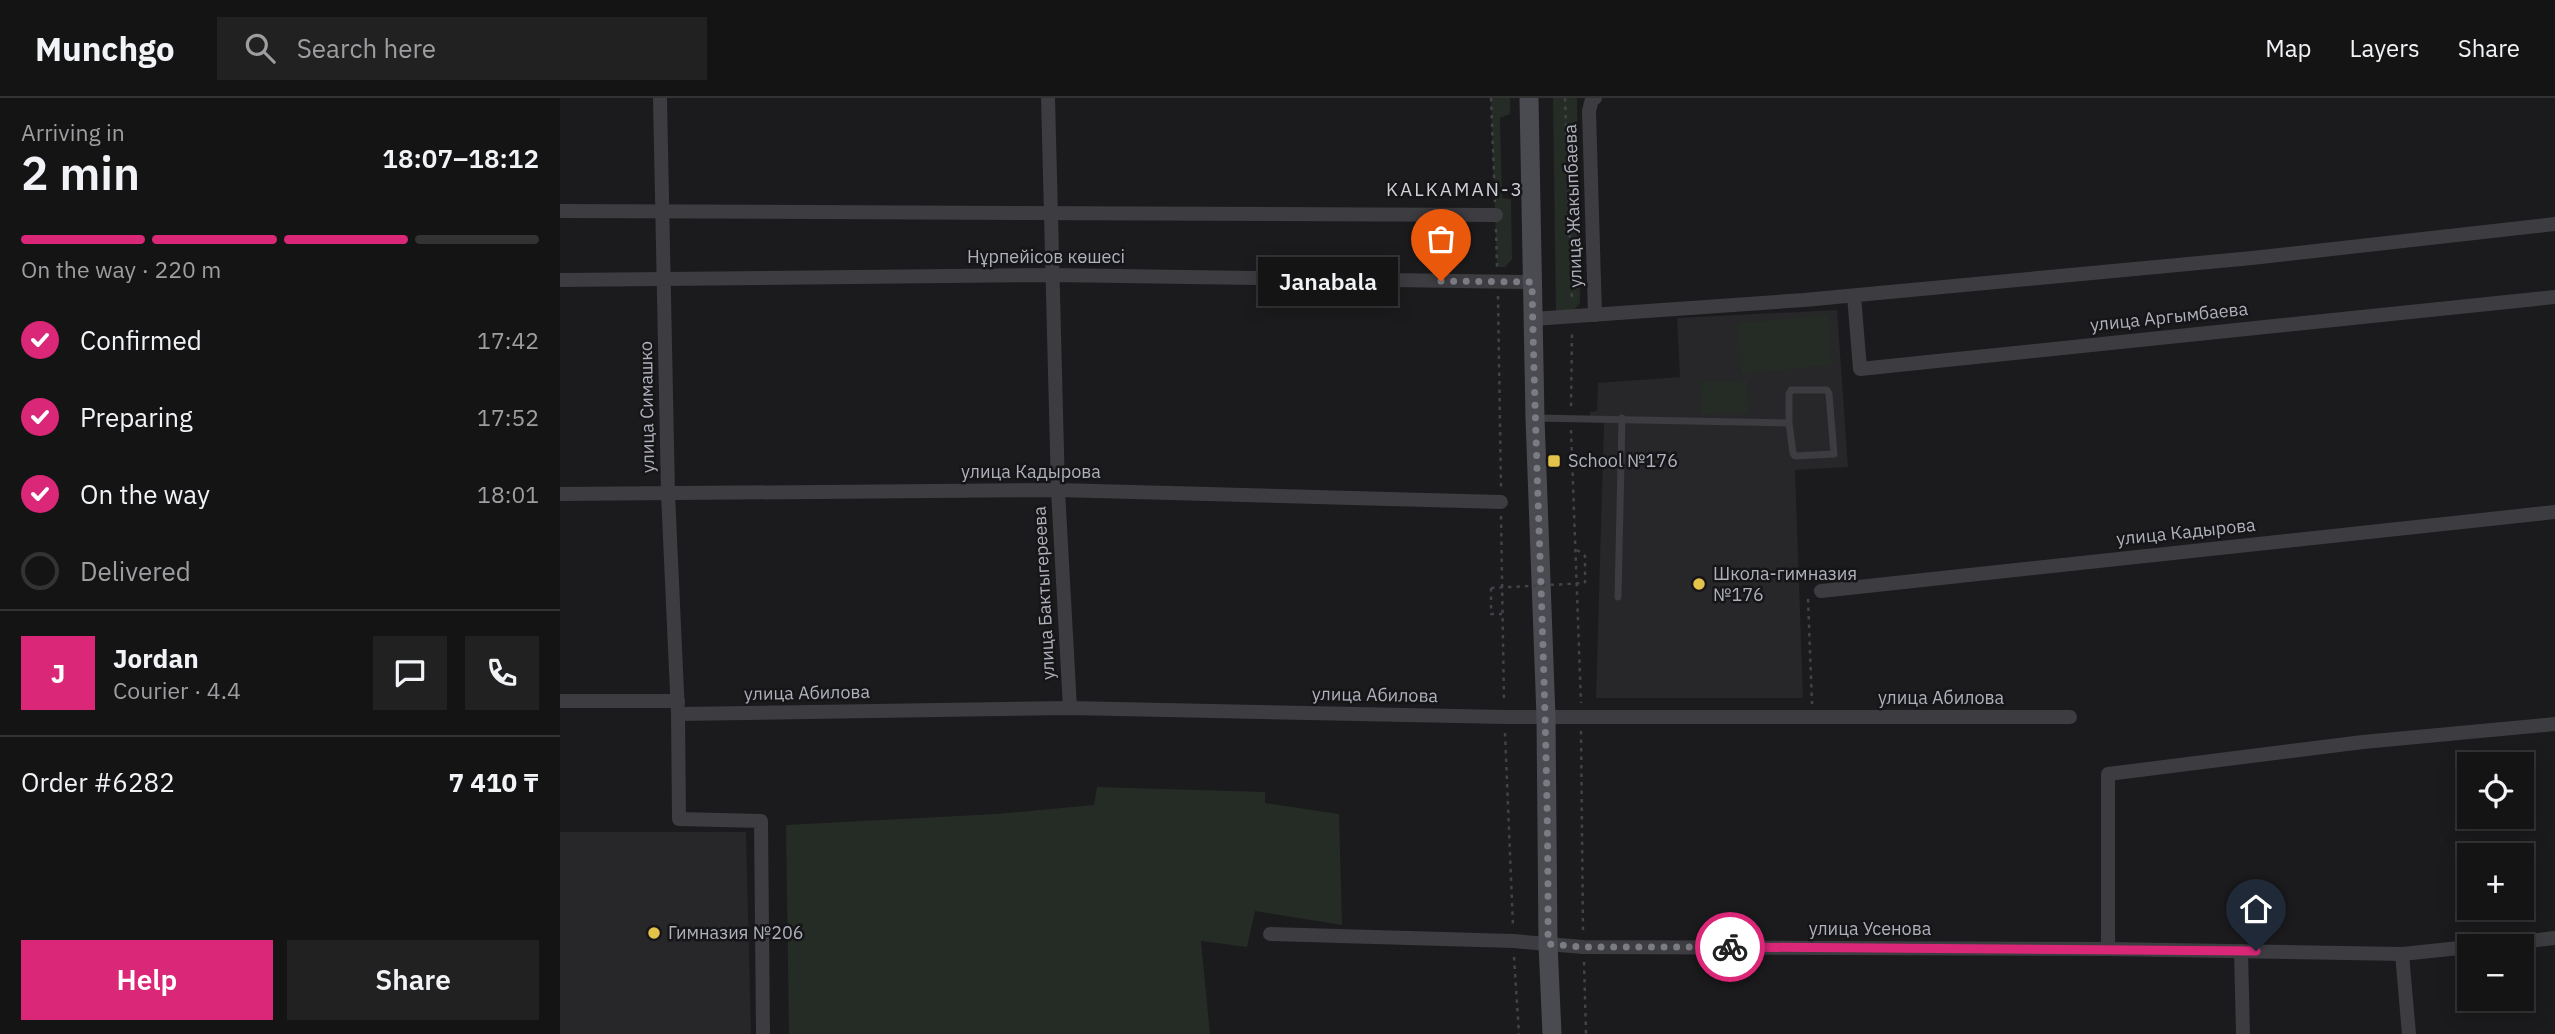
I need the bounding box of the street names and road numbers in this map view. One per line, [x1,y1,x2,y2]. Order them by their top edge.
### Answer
street label: улица Жакыпбаева [1558,123,1587,288]
street label: Нұрпейісов көшесі [967,245,1125,268]
street label: улица Аргымбаева [2089,297,2249,336]
street label: улица Симашко [634,341,659,473]
street label: улица Кадырова [961,460,1101,483]
street label: улица Бактыгереева [1027,505,1060,680]
street label: улица Кадырова [2115,513,2257,550]
street label: улица Абилова [744,680,871,705]
street label: улица Абилова [1312,682,1439,707]
street label: улица Абилова [1878,686,2004,709]
street label: улица Усенова [1809,917,1932,940]

